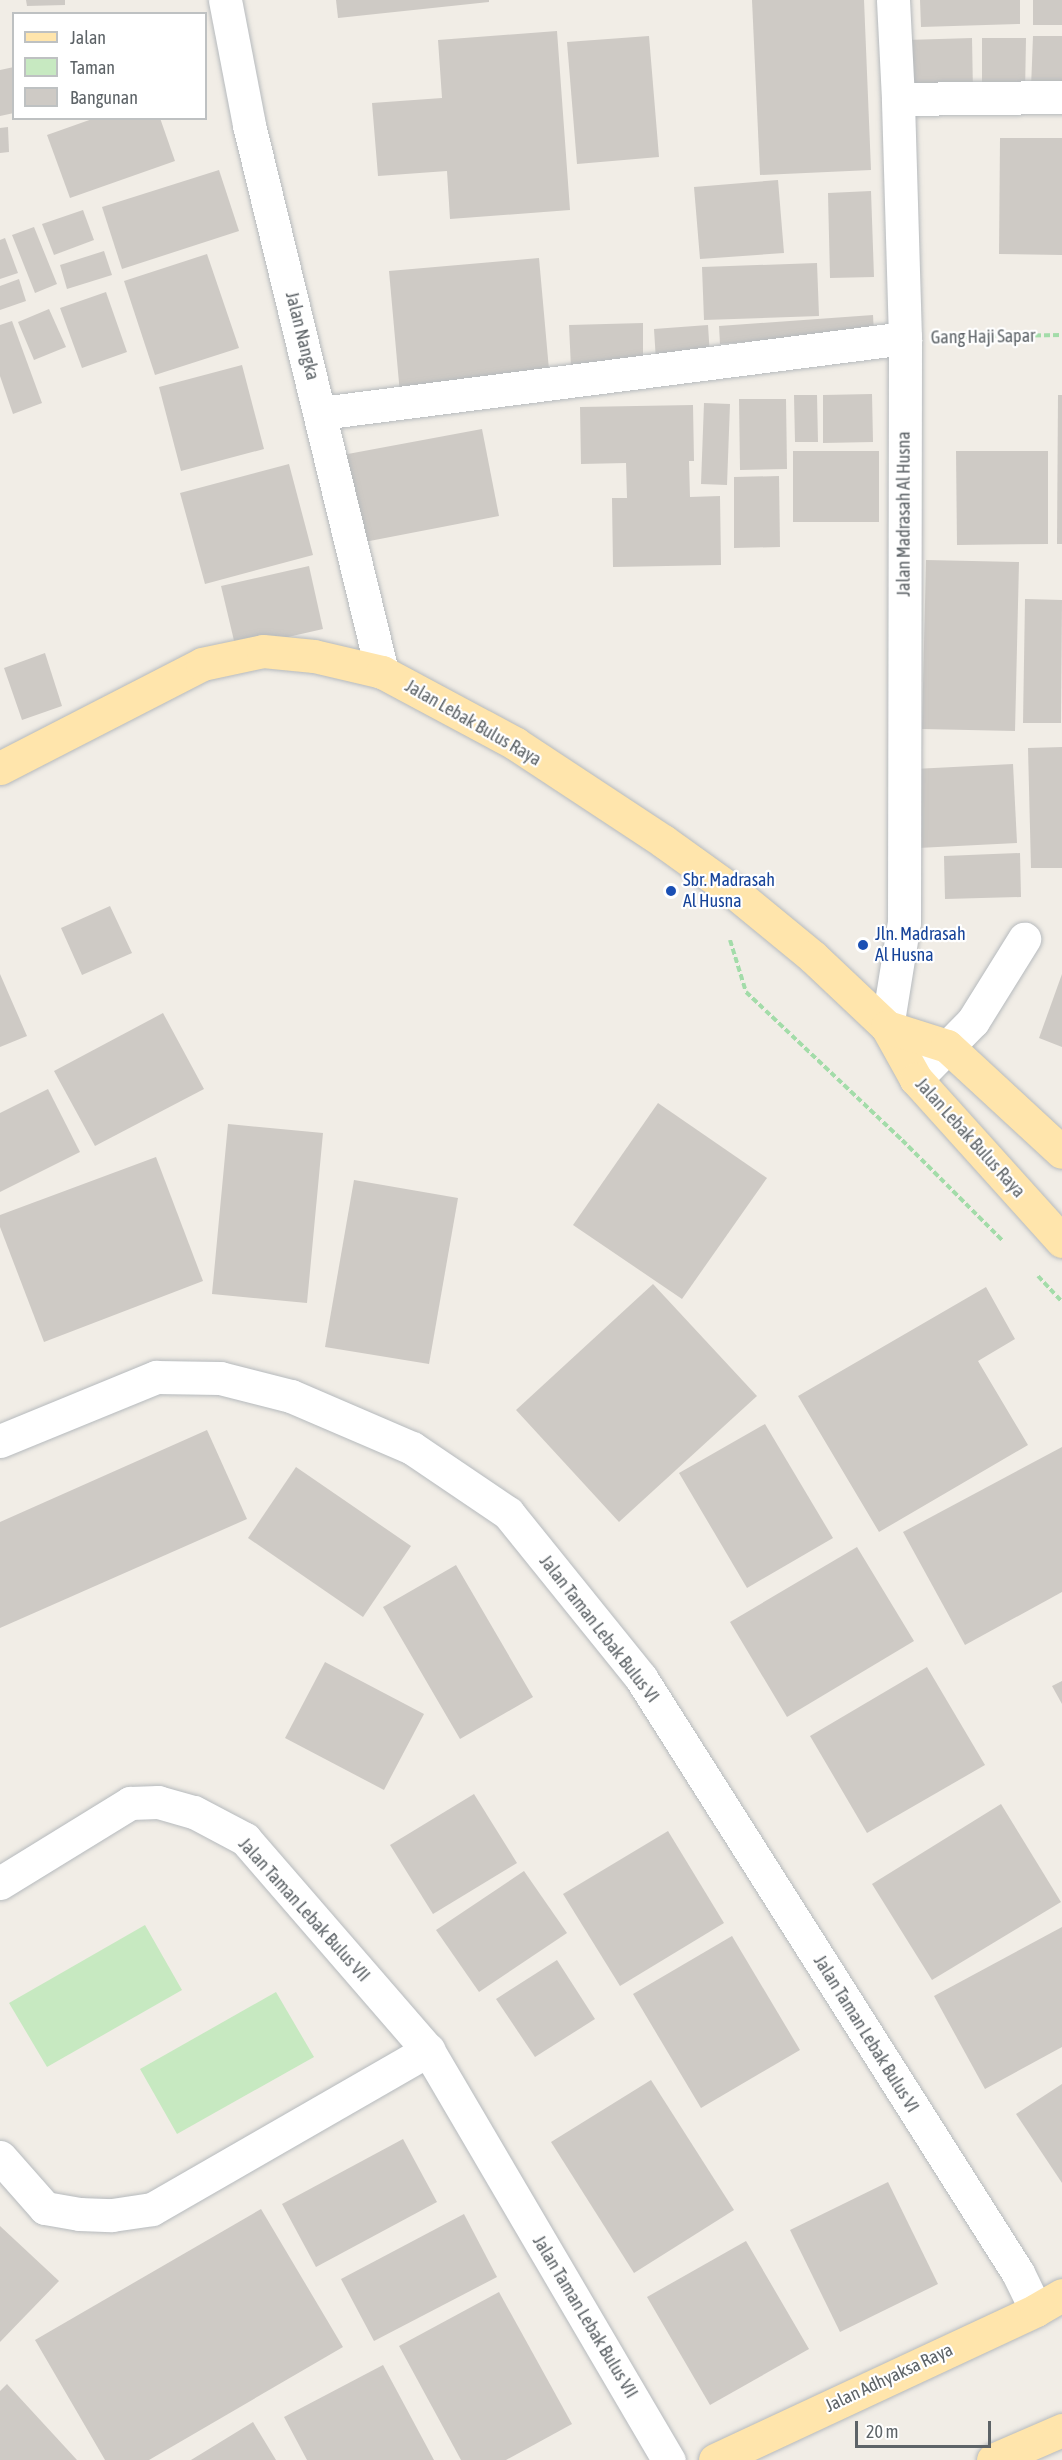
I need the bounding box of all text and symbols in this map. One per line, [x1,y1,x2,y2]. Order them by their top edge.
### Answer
legend [12,12,207,120]
text: Jalan [70,27,106,48]
text: Taman [70,57,115,78]
text: Bangunan [70,87,138,108]
street label: Jalan Nangka [281,290,323,382]
street label: Gang Haji Sapar [931,325,1035,349]
street label: Jalan Madrasah Al Husna [893,431,915,597]
street label: Jalan Lebak Bulus Raya [401,675,545,771]
place label: Sbr. Madrasah Al Husna [683,870,775,912]
marker: Sbr. Madrasah Al Husna [664,884,678,898]
place label: Jln. Madrasah Al Husna [875,924,966,966]
marker: Jln. Madrasah Al Husna [856,938,870,952]
street label: Jalan Lebak Bulus Raya [911,1074,1029,1202]
street label: Jalan Taman Lebak Bulus VI [535,1551,663,1707]
street label: Jalan Taman Lebak Bulus VII [234,1834,374,1986]
street label: Jalan Taman Lebak Bulus VI [809,1951,923,2117]
street label: Jalan Taman Lebak Bulus VII [528,2232,642,2402]
street label: Jalan Adhyaksa Raya [822,2339,956,2417]
scale bar [858,2409,994,2447]
text: 20 m [866,2421,898,2442]

